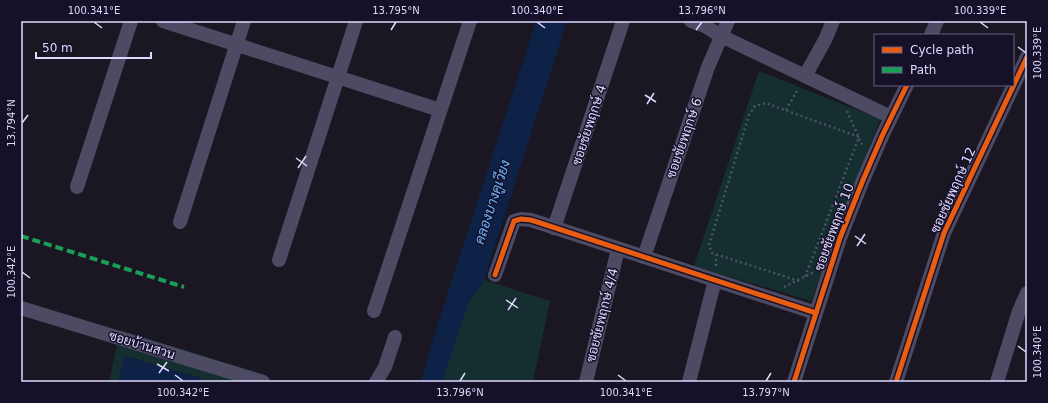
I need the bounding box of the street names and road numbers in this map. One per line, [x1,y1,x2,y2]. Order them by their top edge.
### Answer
street label: ซอยชัยพฤกษ์ 4 [567,82,610,168]
street label: ซอยชัยพฤกษ์ 6 [661,95,706,180]
street label: ซอยชัยพฤกษ์ 12 [926,144,980,236]
street label: ซอยชัยพฤกษ์ 10 [809,180,858,273]
street label: ซอยชัยพฤกษ์ 4/4 [581,266,622,364]
street label: ซอยบ้านสวน [107,326,178,362]

